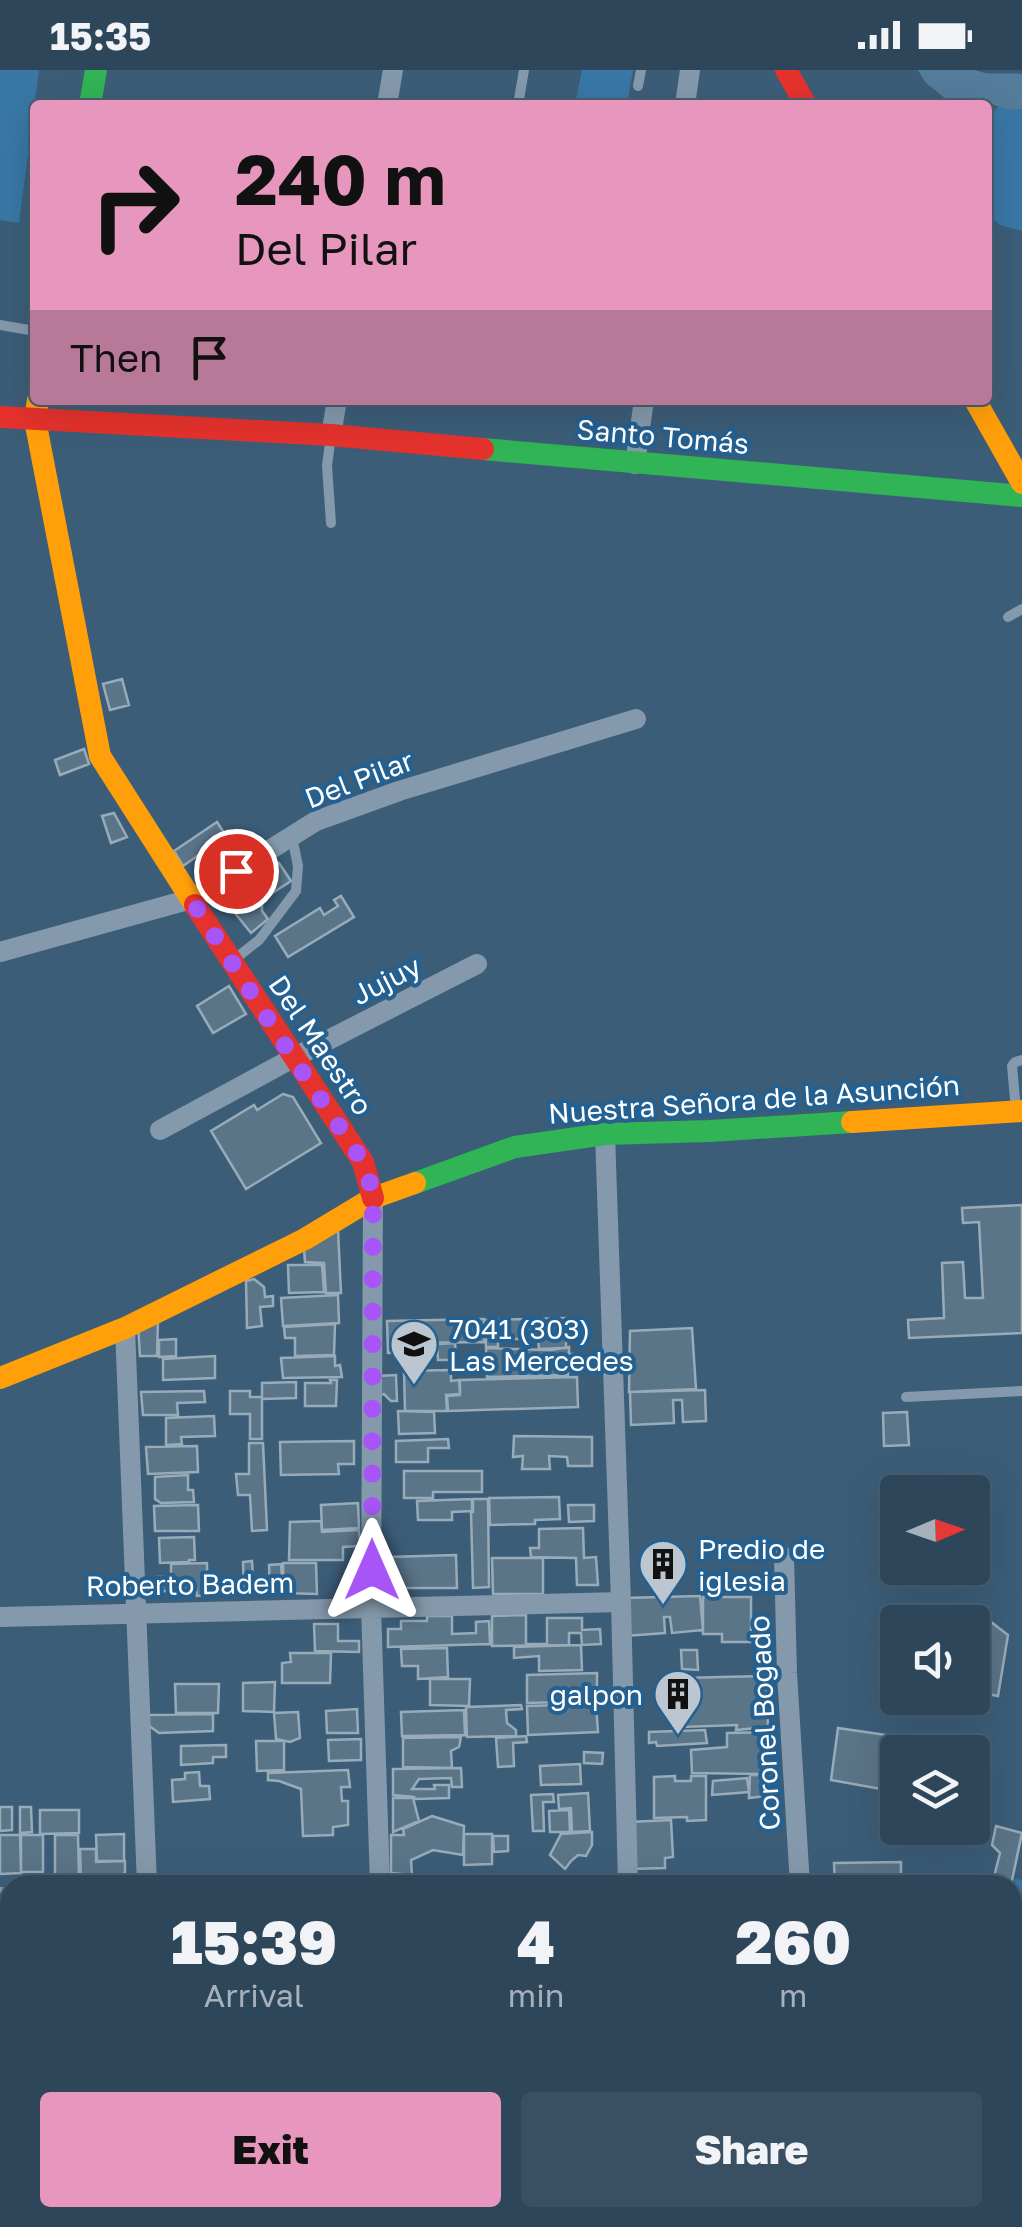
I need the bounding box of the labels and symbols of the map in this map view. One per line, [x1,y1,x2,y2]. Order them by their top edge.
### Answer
street label: Santo Tomás [576,412,750,460]
street label: Del Pilar [300,743,418,815]
pin [194,829,279,914]
street label: Jujuy [346,949,426,1011]
street label: Del Maestro [262,969,380,1121]
street label: Nuestra Señora de la Asunción [547,1068,961,1130]
place label: 7041 (303) Las Mercedes [449,1312,634,1377]
school or university icon: 7041 (303) Las Mercedes [388,1318,440,1386]
north arrow [880,1475,990,1585]
position arrow [320,1518,424,1622]
place label: Predio de iglesia [698,1532,825,1597]
building icon: Predio de iglesia [637,1538,689,1606]
street label: Roberto Badem [86,1566,294,1602]
street label: Coronel Bogado [742,1615,786,1831]
building icon: galpon [652,1668,704,1736]
place label: galpon [550,1678,643,1711]

